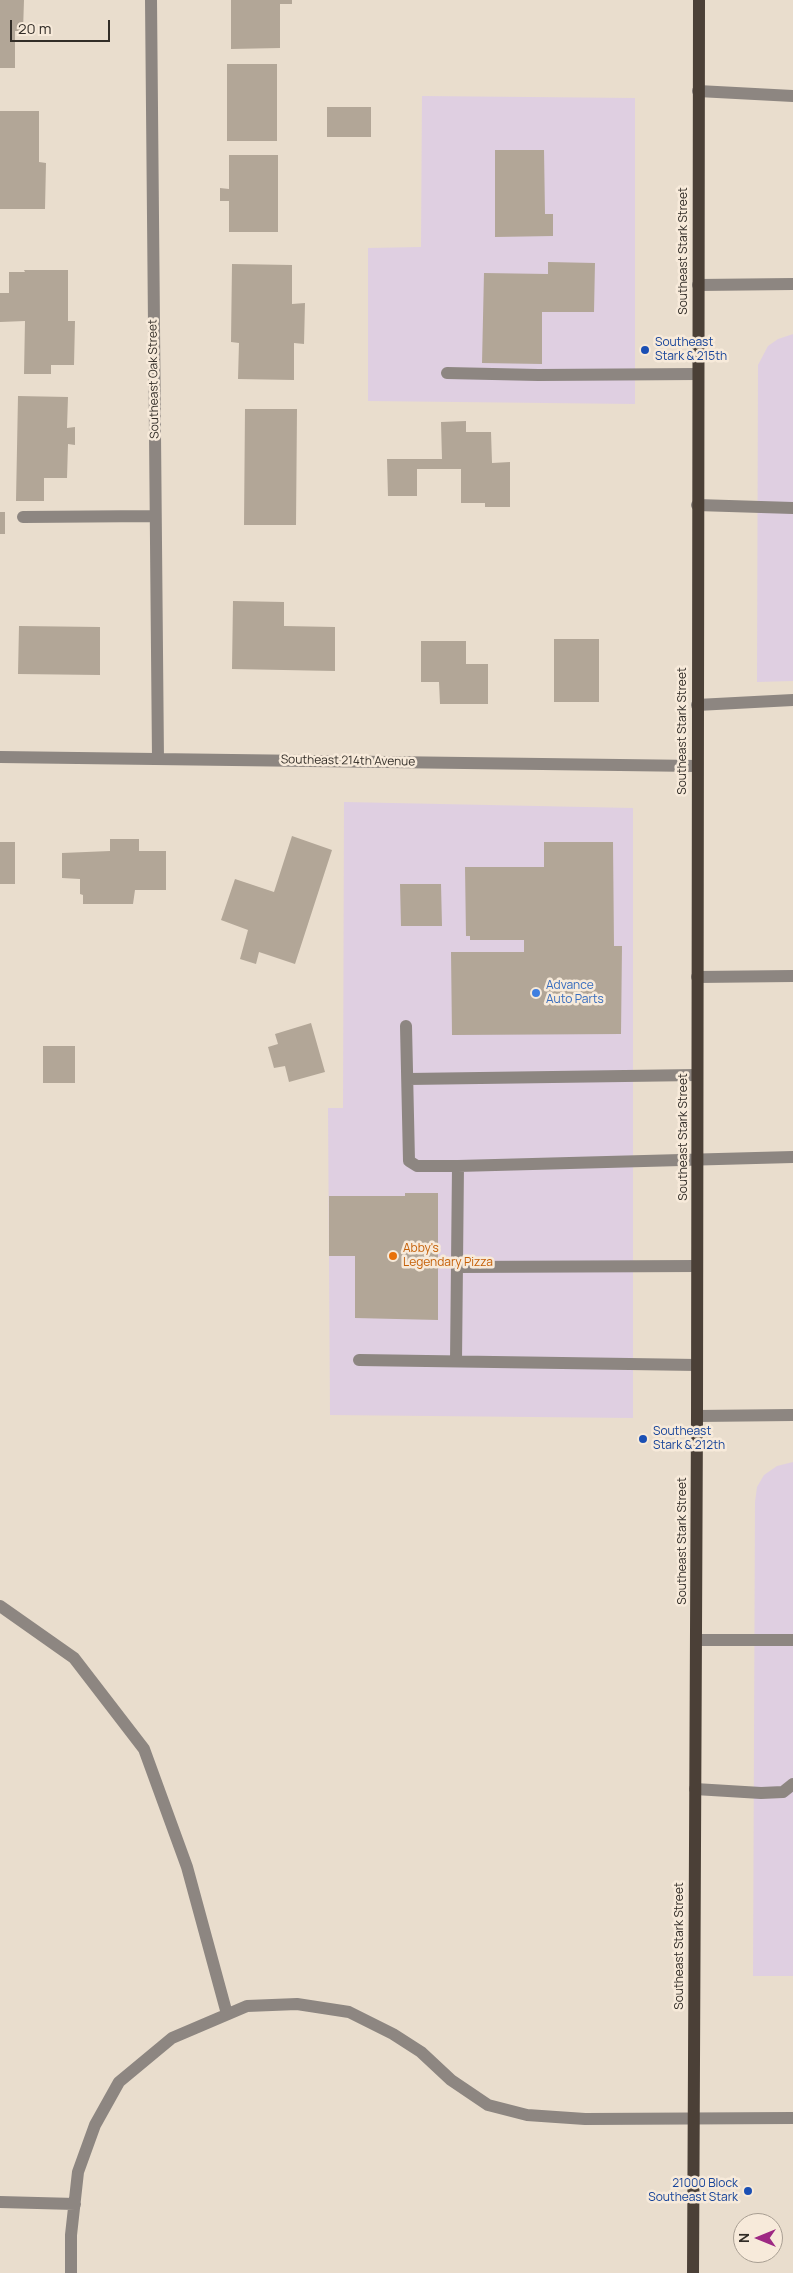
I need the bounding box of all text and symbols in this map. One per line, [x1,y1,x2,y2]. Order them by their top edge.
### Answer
scale bar [12,10,112,42]
text: 20 m [18,18,51,39]
street label: Southeast Stark Street [677,187,691,315]
street label: Southeast Oak Street [146,319,162,439]
place label: Southeast Stark & 215th [655,336,727,364]
marker: Southeast Stark & 215th [639,344,651,356]
street label: Southeast Stark Street [676,667,690,795]
street label: Southeast 214th Avenue [281,753,415,769]
place label: Advance Auto Parts [546,979,604,1007]
marker: Advance Auto Parts [530,987,542,999]
street label: Southeast Stark Street [677,1073,691,1201]
place label: Abby's Legendary Pizza [403,1242,493,1270]
marker: Abby's Legendary Pizza [387,1250,399,1262]
place label: Southeast Stark & 212th [653,1425,725,1453]
marker: Southeast Stark & 212th [637,1433,649,1445]
street label: Southeast Stark Street [676,1477,690,1605]
street label: Southeast Stark Street [673,1882,687,2010]
place label: 21000 Block Southeast Stark [648,2177,738,2205]
marker: 21000 Block Southeast Stark [742,2185,754,2197]
north arrow [733,2213,783,2263]
text: N [734,2233,753,2243]

